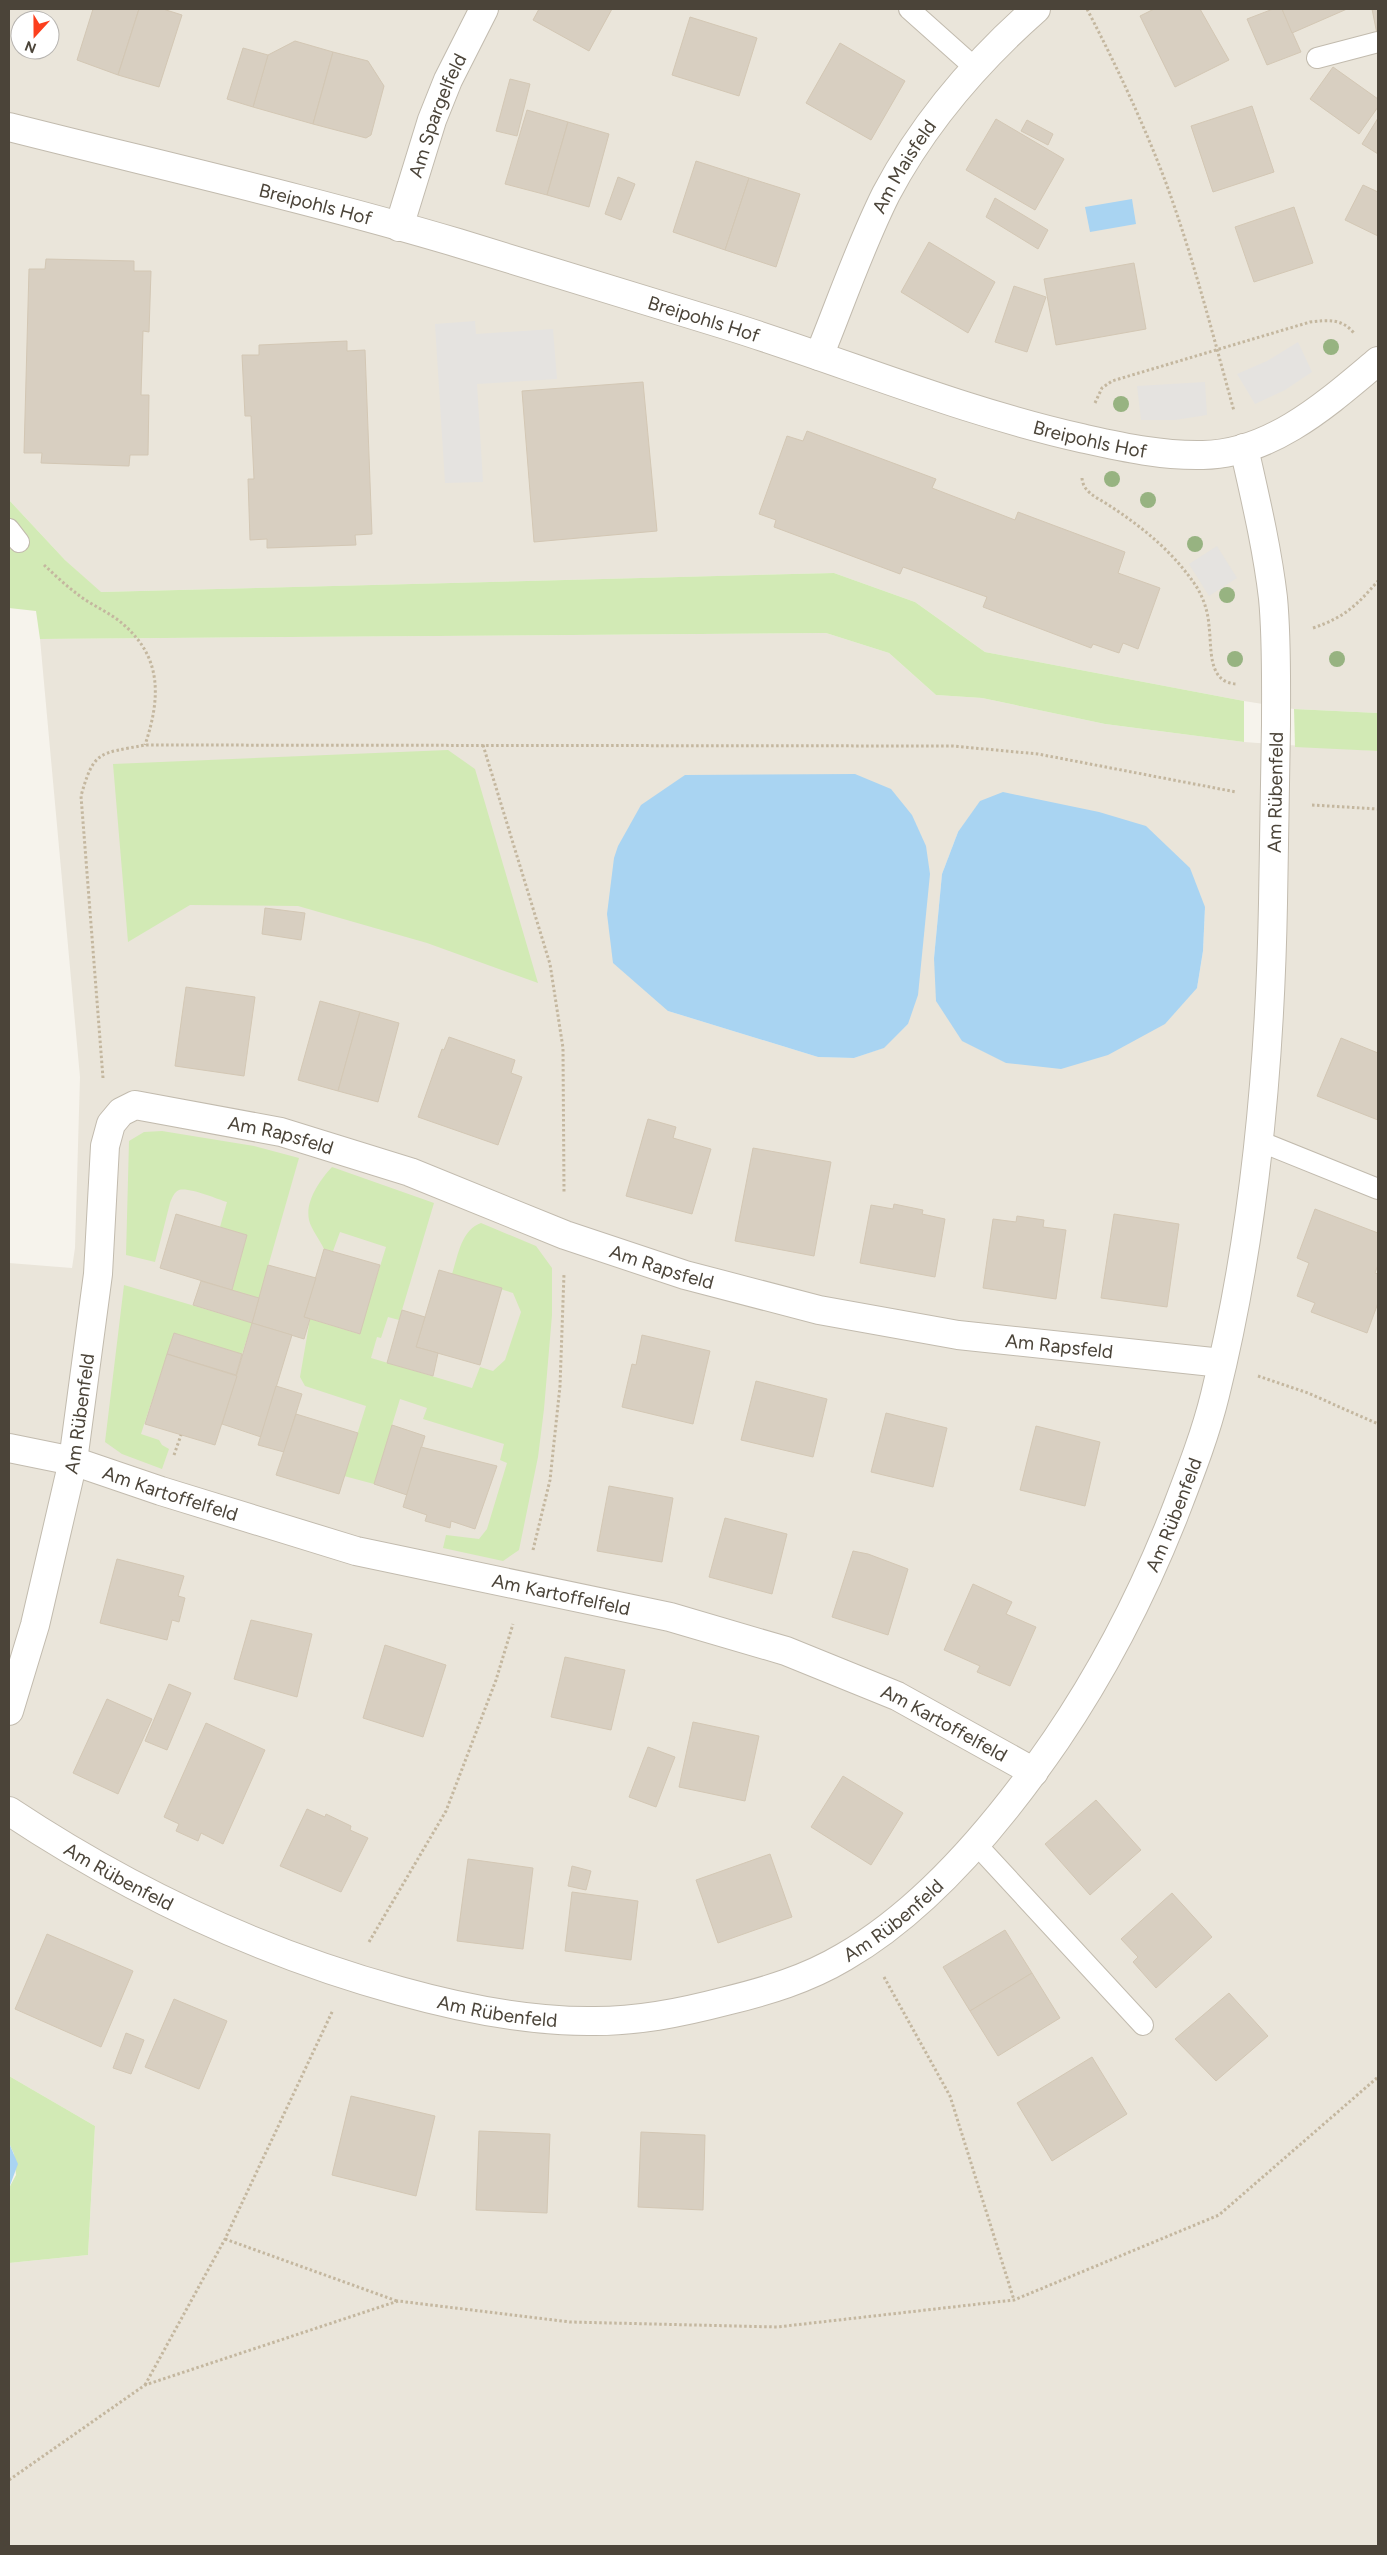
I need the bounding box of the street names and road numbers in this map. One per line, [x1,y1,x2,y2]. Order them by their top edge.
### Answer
street label: Am Spargelfeld [404,50,472,180]
street label: Am Maisfeld [867,115,941,217]
street label: Breipohls Hof [257,178,374,230]
street label: Breipohls Hof [645,291,763,347]
street label: Breipohls Hof [1031,416,1149,463]
street label: Am Rübenfeld [1263,731,1288,853]
street label: Am Rapsfeld [226,1111,336,1160]
street label: Am Rapsfeld [607,1240,716,1294]
street label: Am Rapsfeld [1004,1329,1114,1363]
street label: Am Rübenfeld [59,1352,99,1476]
street label: Am Rübenfeld [1140,1455,1207,1576]
street label: Am Kartoffelfeld [100,1461,241,1526]
street label: Am Kartoffelfeld [490,1569,632,1620]
street label: Am Kartoffelfeld [878,1680,1011,1767]
street label: Am Rübenfeld [60,1838,177,1916]
street label: Am Rübenfeld [839,1874,948,1967]
street label: Am Rübenfeld [435,1990,558,2032]

